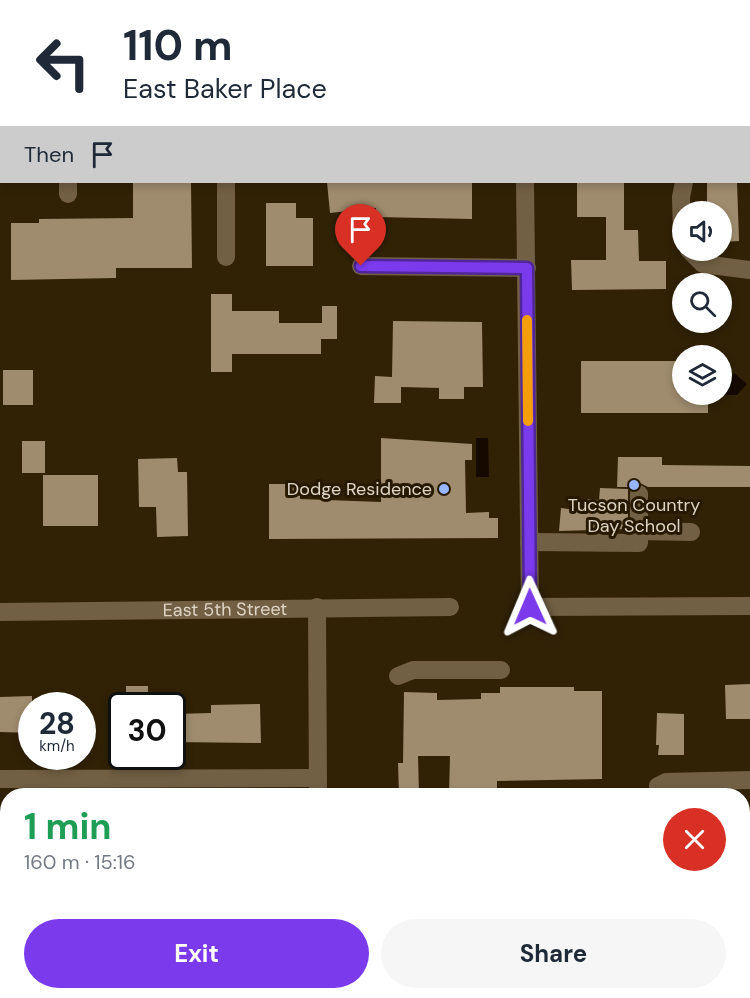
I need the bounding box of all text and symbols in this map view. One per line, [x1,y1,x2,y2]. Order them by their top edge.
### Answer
text: 110 m [123,18,233,73]
icon: left [24,24,102,102]
text: East Baker Place [123,71,327,106]
icon: arrive [86,138,119,171]
text: Then [24,140,74,169]
map controls [672,201,732,405]
button: sound [672,201,732,261]
pin [335,204,386,266]
icon: arrive [344,213,377,246]
button: search [672,273,732,333]
button: layers [672,345,732,405]
place label: Dodge Residence [287,477,432,501]
marker: Tucson Country Day School [627,478,641,492]
marker: Dodge Residence [437,482,451,496]
place label: Tucson Country Day School [568,493,700,538]
position arrow [498,575,562,639]
street label: East 5th Street [162,597,287,622]
speed limit sign: 30 [108,692,186,770]
text: 28 [39,704,75,743]
text: km/h [39,736,75,756]
text: 1 min [24,803,112,850]
button: close [663,808,726,871]
text: 160 m · 15:16 [24,849,136,875]
button: Exit [24,919,369,988]
button: Share [381,919,726,988]

